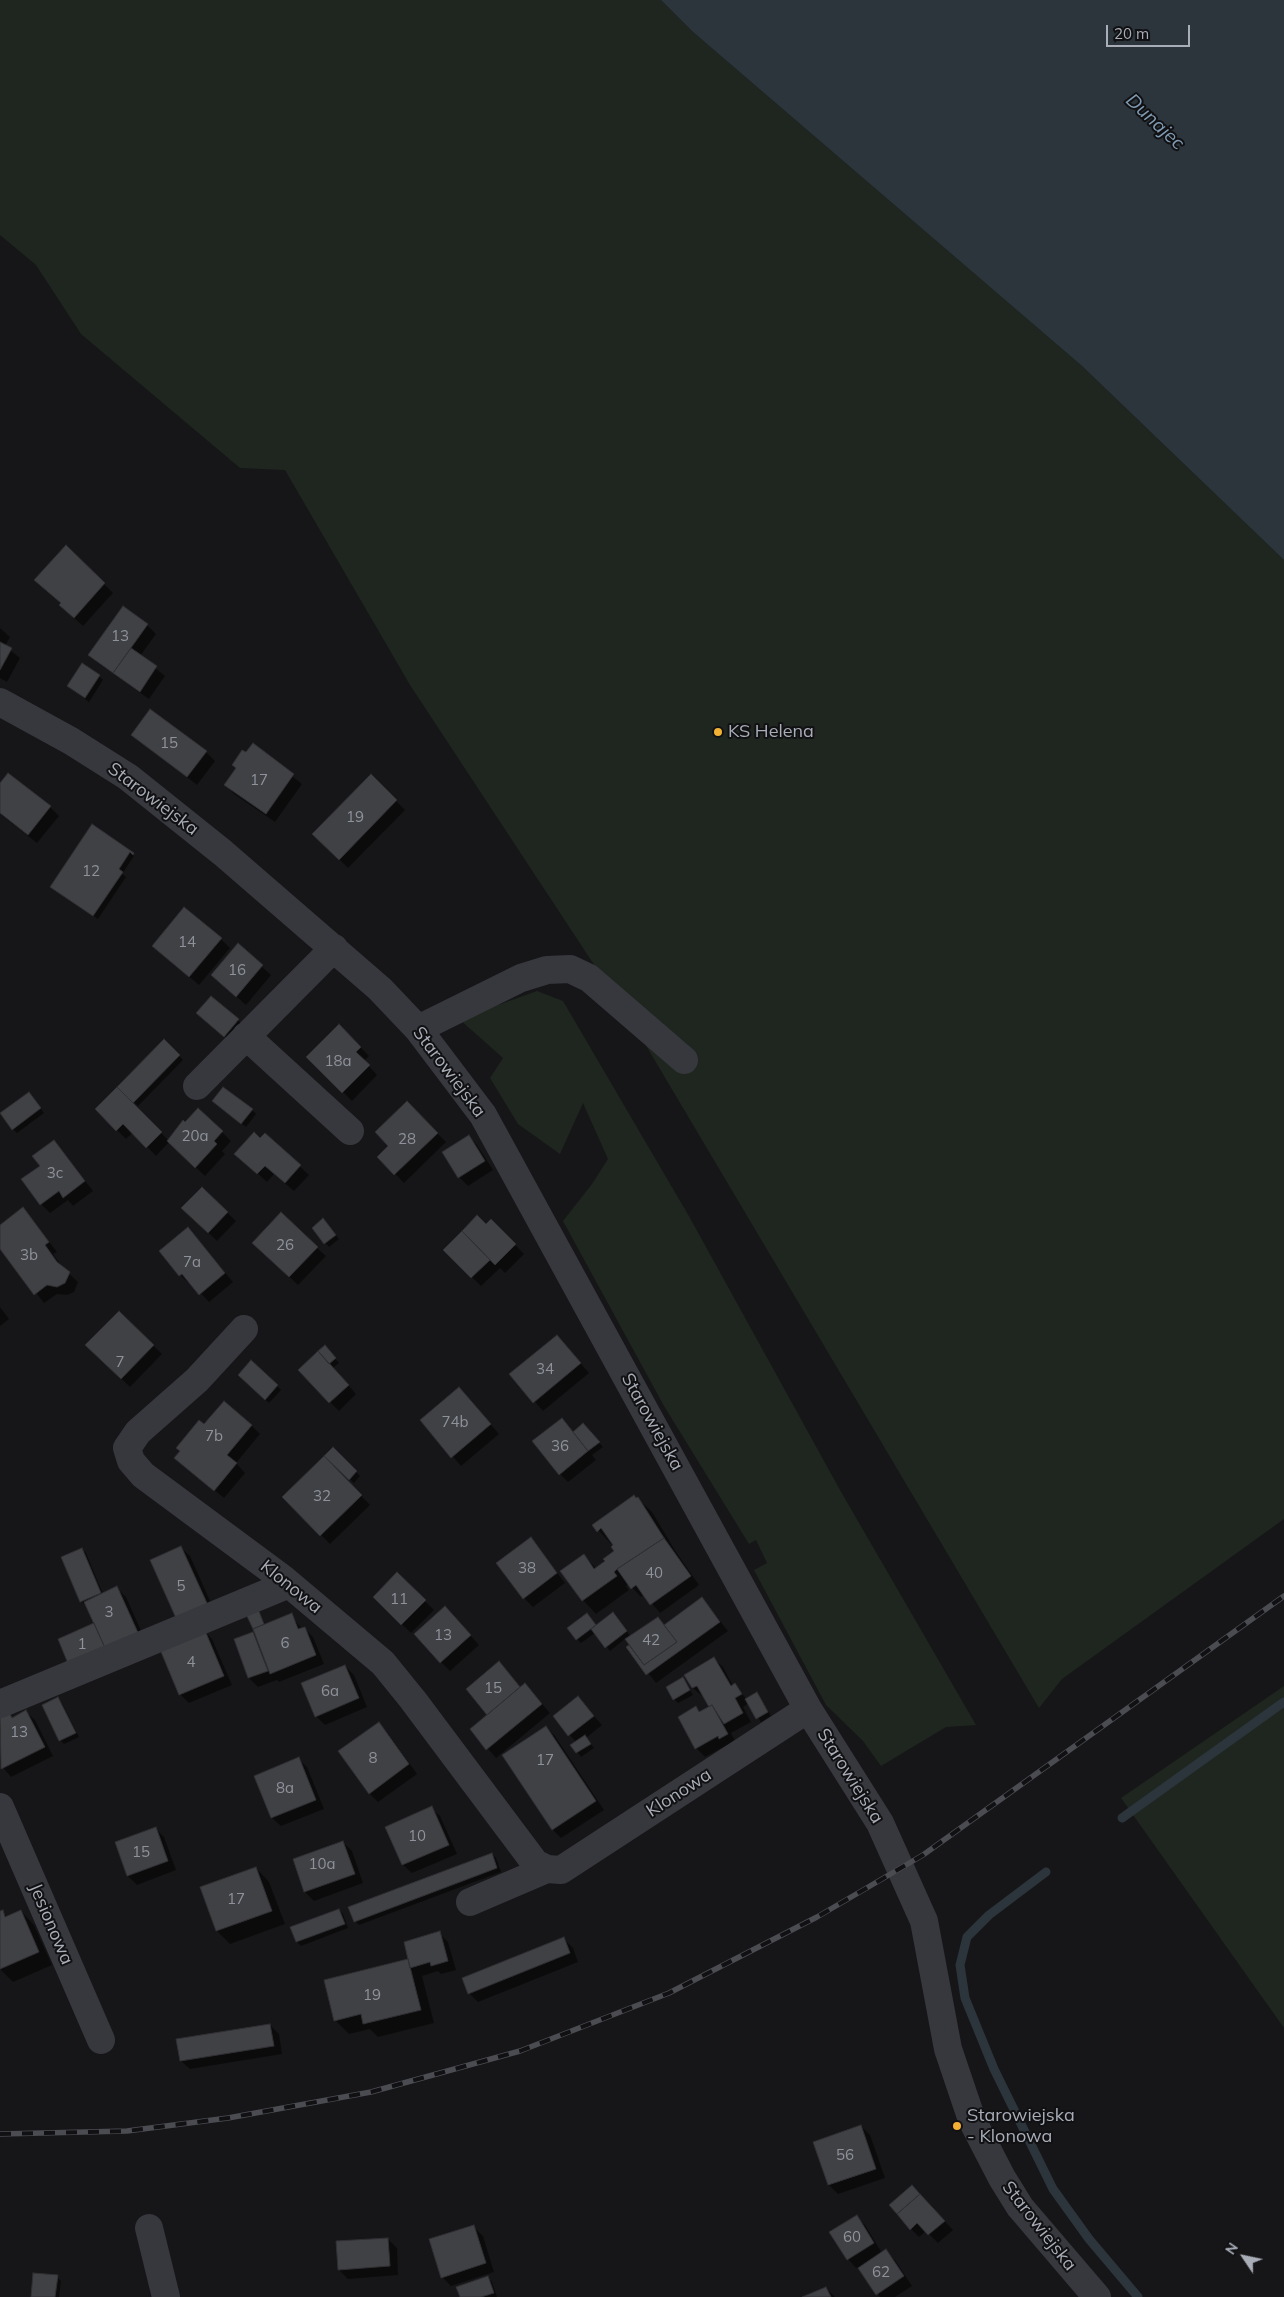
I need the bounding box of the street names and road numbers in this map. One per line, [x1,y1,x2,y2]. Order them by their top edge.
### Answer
street label: Starowiejska [103,758,203,840]
street label: Starowiejska [408,1022,490,1122]
street label: Starowiejska [616,1370,688,1474]
street label: Klonowa [256,1556,326,1618]
street label: Starowiejska [812,1725,888,1827]
street label: Klonowa [643,1764,715,1822]
street label: Jesionowa [24,1880,78,1968]
street label: Starowiejska [997,2177,1081,2275]

